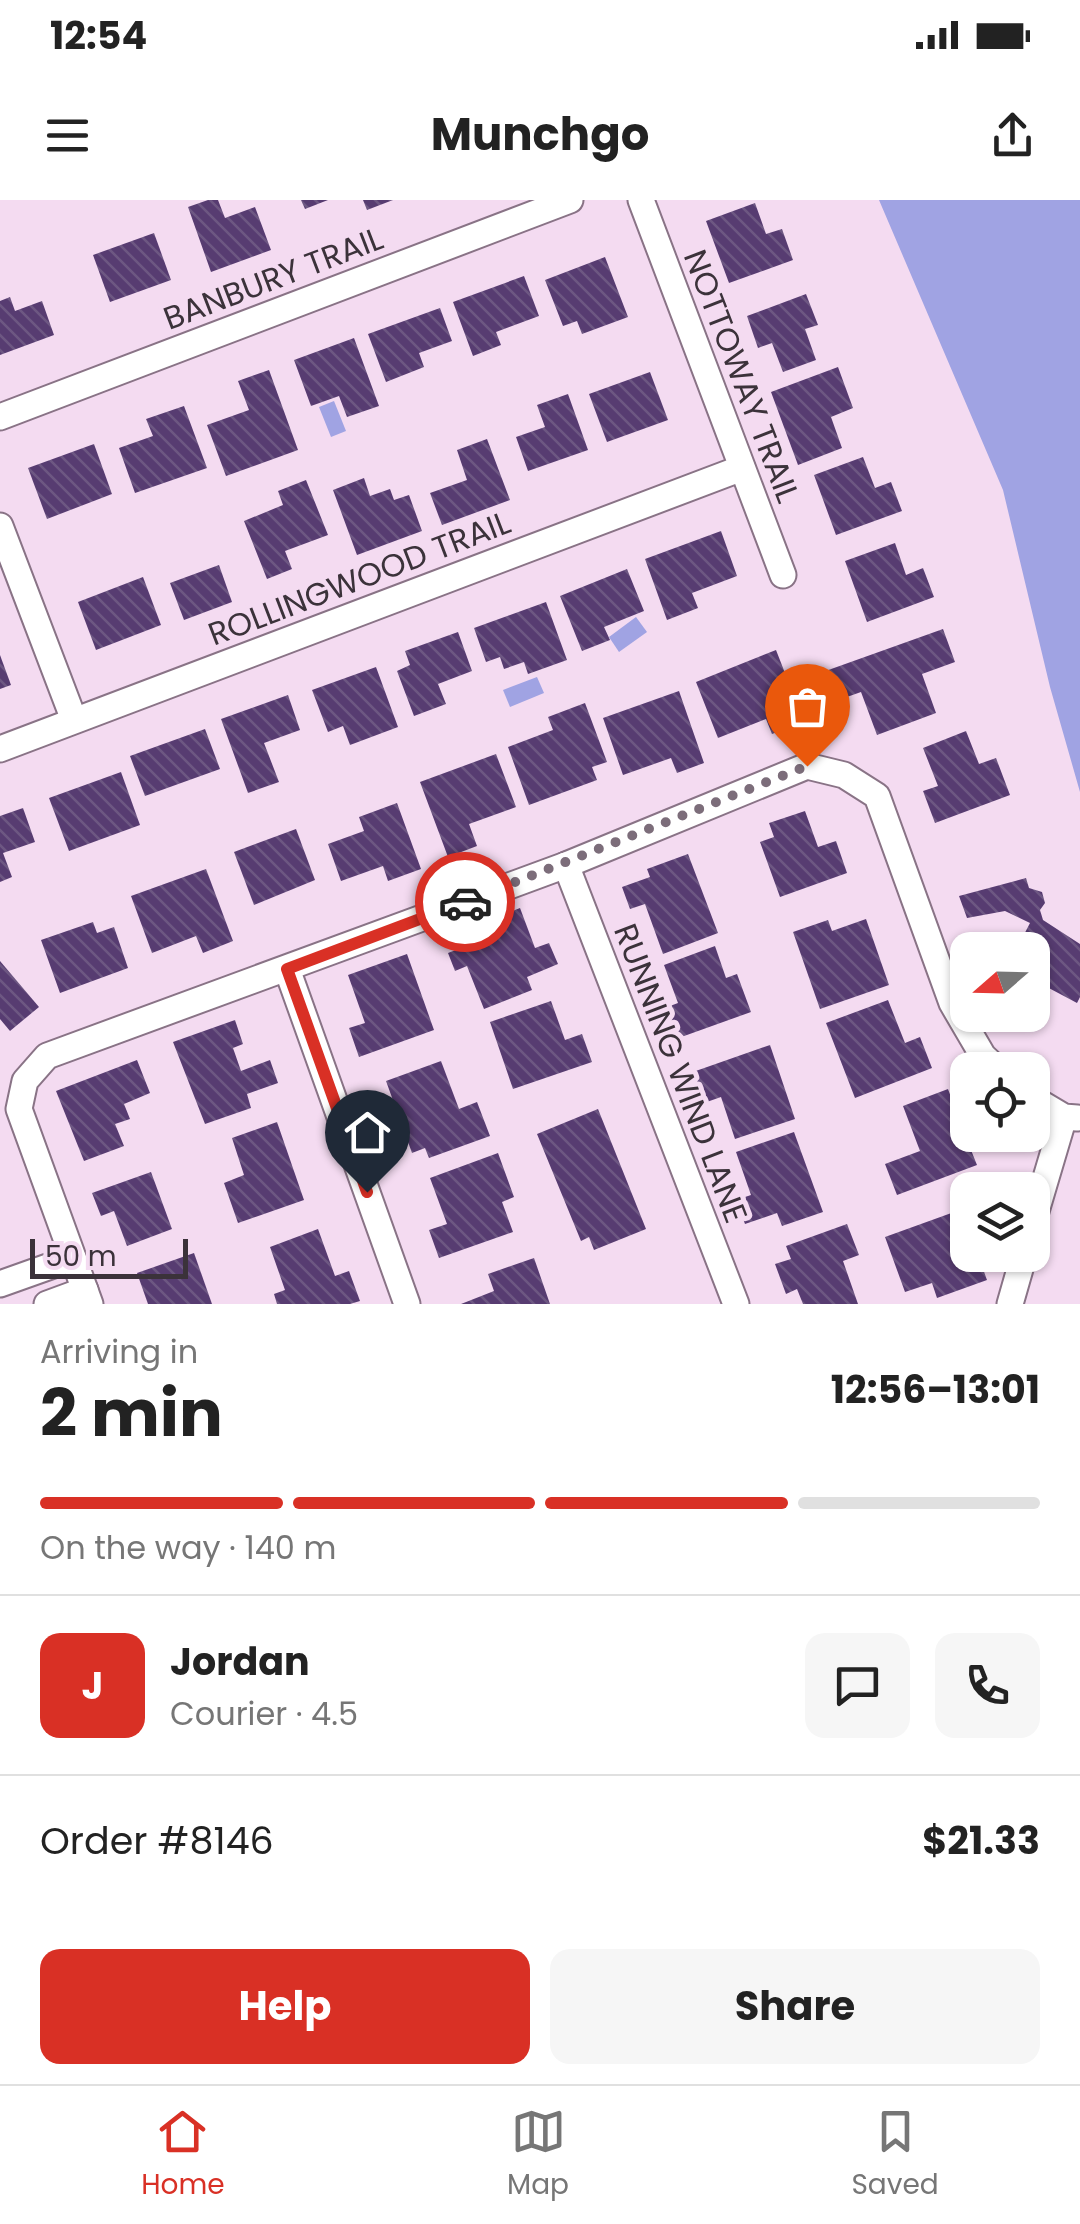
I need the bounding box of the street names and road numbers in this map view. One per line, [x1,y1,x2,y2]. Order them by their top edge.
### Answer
street label: BANBURY TRAIL [157,215,389,341]
street label: NOTTOWAY TRAIL [673,243,811,509]
street label: ROLLINGWOOD TRAIL [201,500,517,656]
street label: RUNNING WIND LANE [603,917,759,1229]

